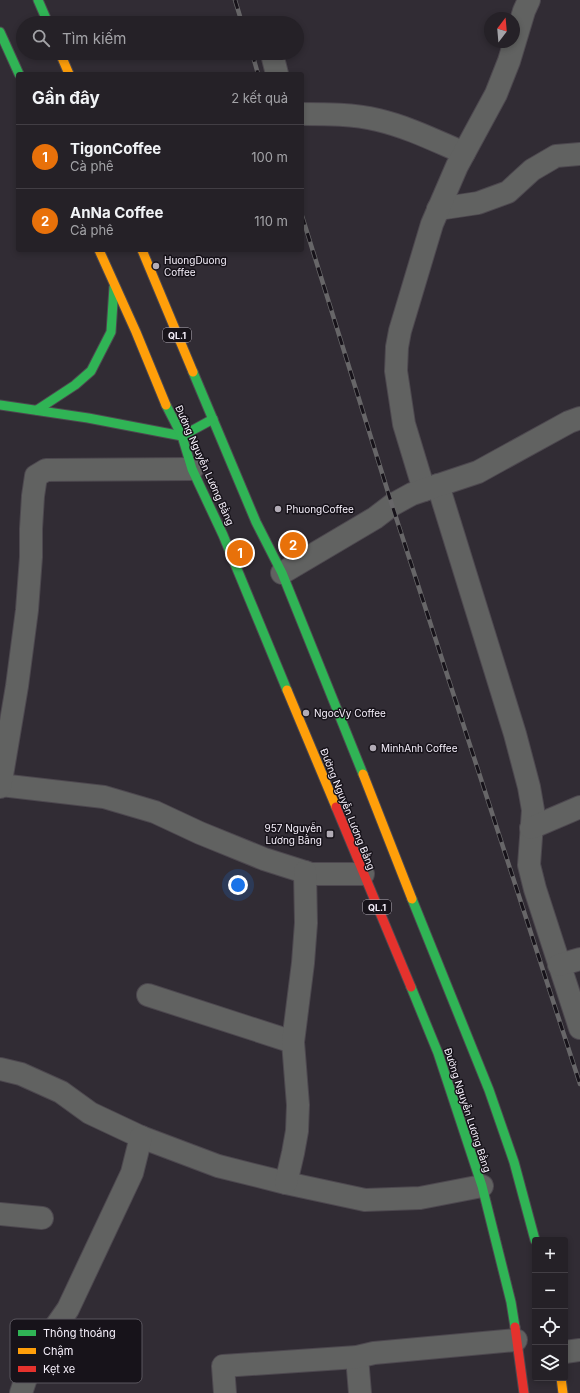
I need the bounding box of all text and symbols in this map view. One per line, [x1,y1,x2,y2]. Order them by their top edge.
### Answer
north arrow [484,12,520,48]
search box [16,16,304,60]
icon: search [30,27,52,49]
text: Tìm kiếm [62,29,126,48]
text: Gần đây [32,88,100,108]
text: 2 kết quả [231,90,288,106]
text: TigonCoffee [70,139,161,158]
text: 1 [42,149,48,165]
text: 100 m [251,149,288,165]
text: Cà phê [70,158,114,174]
text: AnNa Coffee [70,203,163,222]
text: 2 [41,213,49,229]
text: 110 m [254,213,288,229]
text: Cà phê [70,222,114,238]
place label: HuongDuong Coffee [164,254,227,278]
marker: HuongDuong Coffee [151,261,161,271]
road number: QL.1 [163,328,191,342]
street label: Đường Nguyễn Lương Bằng [173,403,238,527]
place label: PhuongCoffee [286,503,354,515]
marker: PhuongCoffee [273,504,283,514]
pin: 2 [280,530,306,560]
pin: 1 [227,538,253,568]
place label: NgocVy Coffee [314,707,386,719]
marker: NgocVy Coffee [301,708,311,718]
place label: MinhAnh Coffee [381,742,458,754]
marker: MinhAnh Coffee [368,743,378,753]
street label: Đường Nguyễn Lương Bằng [318,746,379,872]
place label: 957 Nguyễn Lương Bằng [265,821,322,846]
marker: 957 Nguyễn Lương Bằng [325,829,335,839]
your location [228,875,248,895]
road number: QL.1 [363,900,391,914]
street label: Đường Nguyễn Lương Bằng [442,1046,495,1174]
map controls [532,1237,568,1381]
button: + [532,1237,568,1273]
button: − [532,1273,568,1309]
button: locate [532,1309,568,1345]
legend [10,1319,142,1383]
text: Thông thoáng [43,1326,116,1340]
text: Chậm [43,1344,73,1358]
button: layers [532,1345,568,1381]
text: Kẹt xe [43,1362,75,1376]

